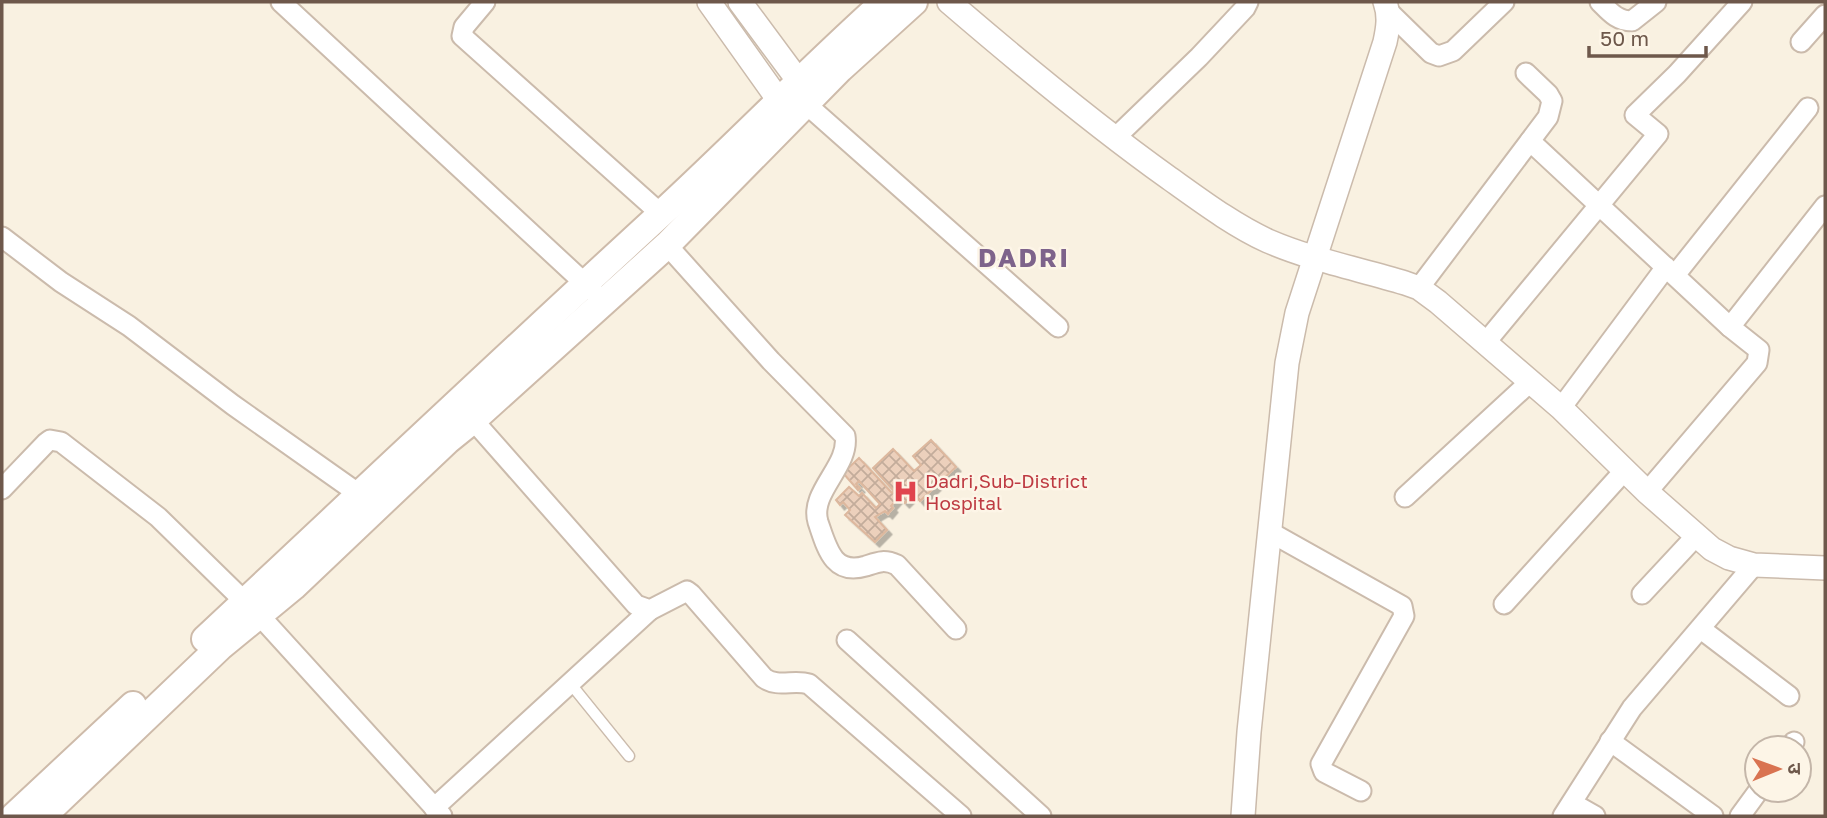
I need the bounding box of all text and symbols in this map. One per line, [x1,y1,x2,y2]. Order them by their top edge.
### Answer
scale bar [1589,14,1706,58]
text: 50 m [1600,25,1649,51]
district label: DADRI [978,242,1070,273]
place label: Dadri,Sub-District Hospital [925,469,1088,514]
hospital icon: Dadri,Sub-District Hospital [891,477,919,505]
north arrow [1743,734,1813,804]
text: उ [1784,763,1807,775]

